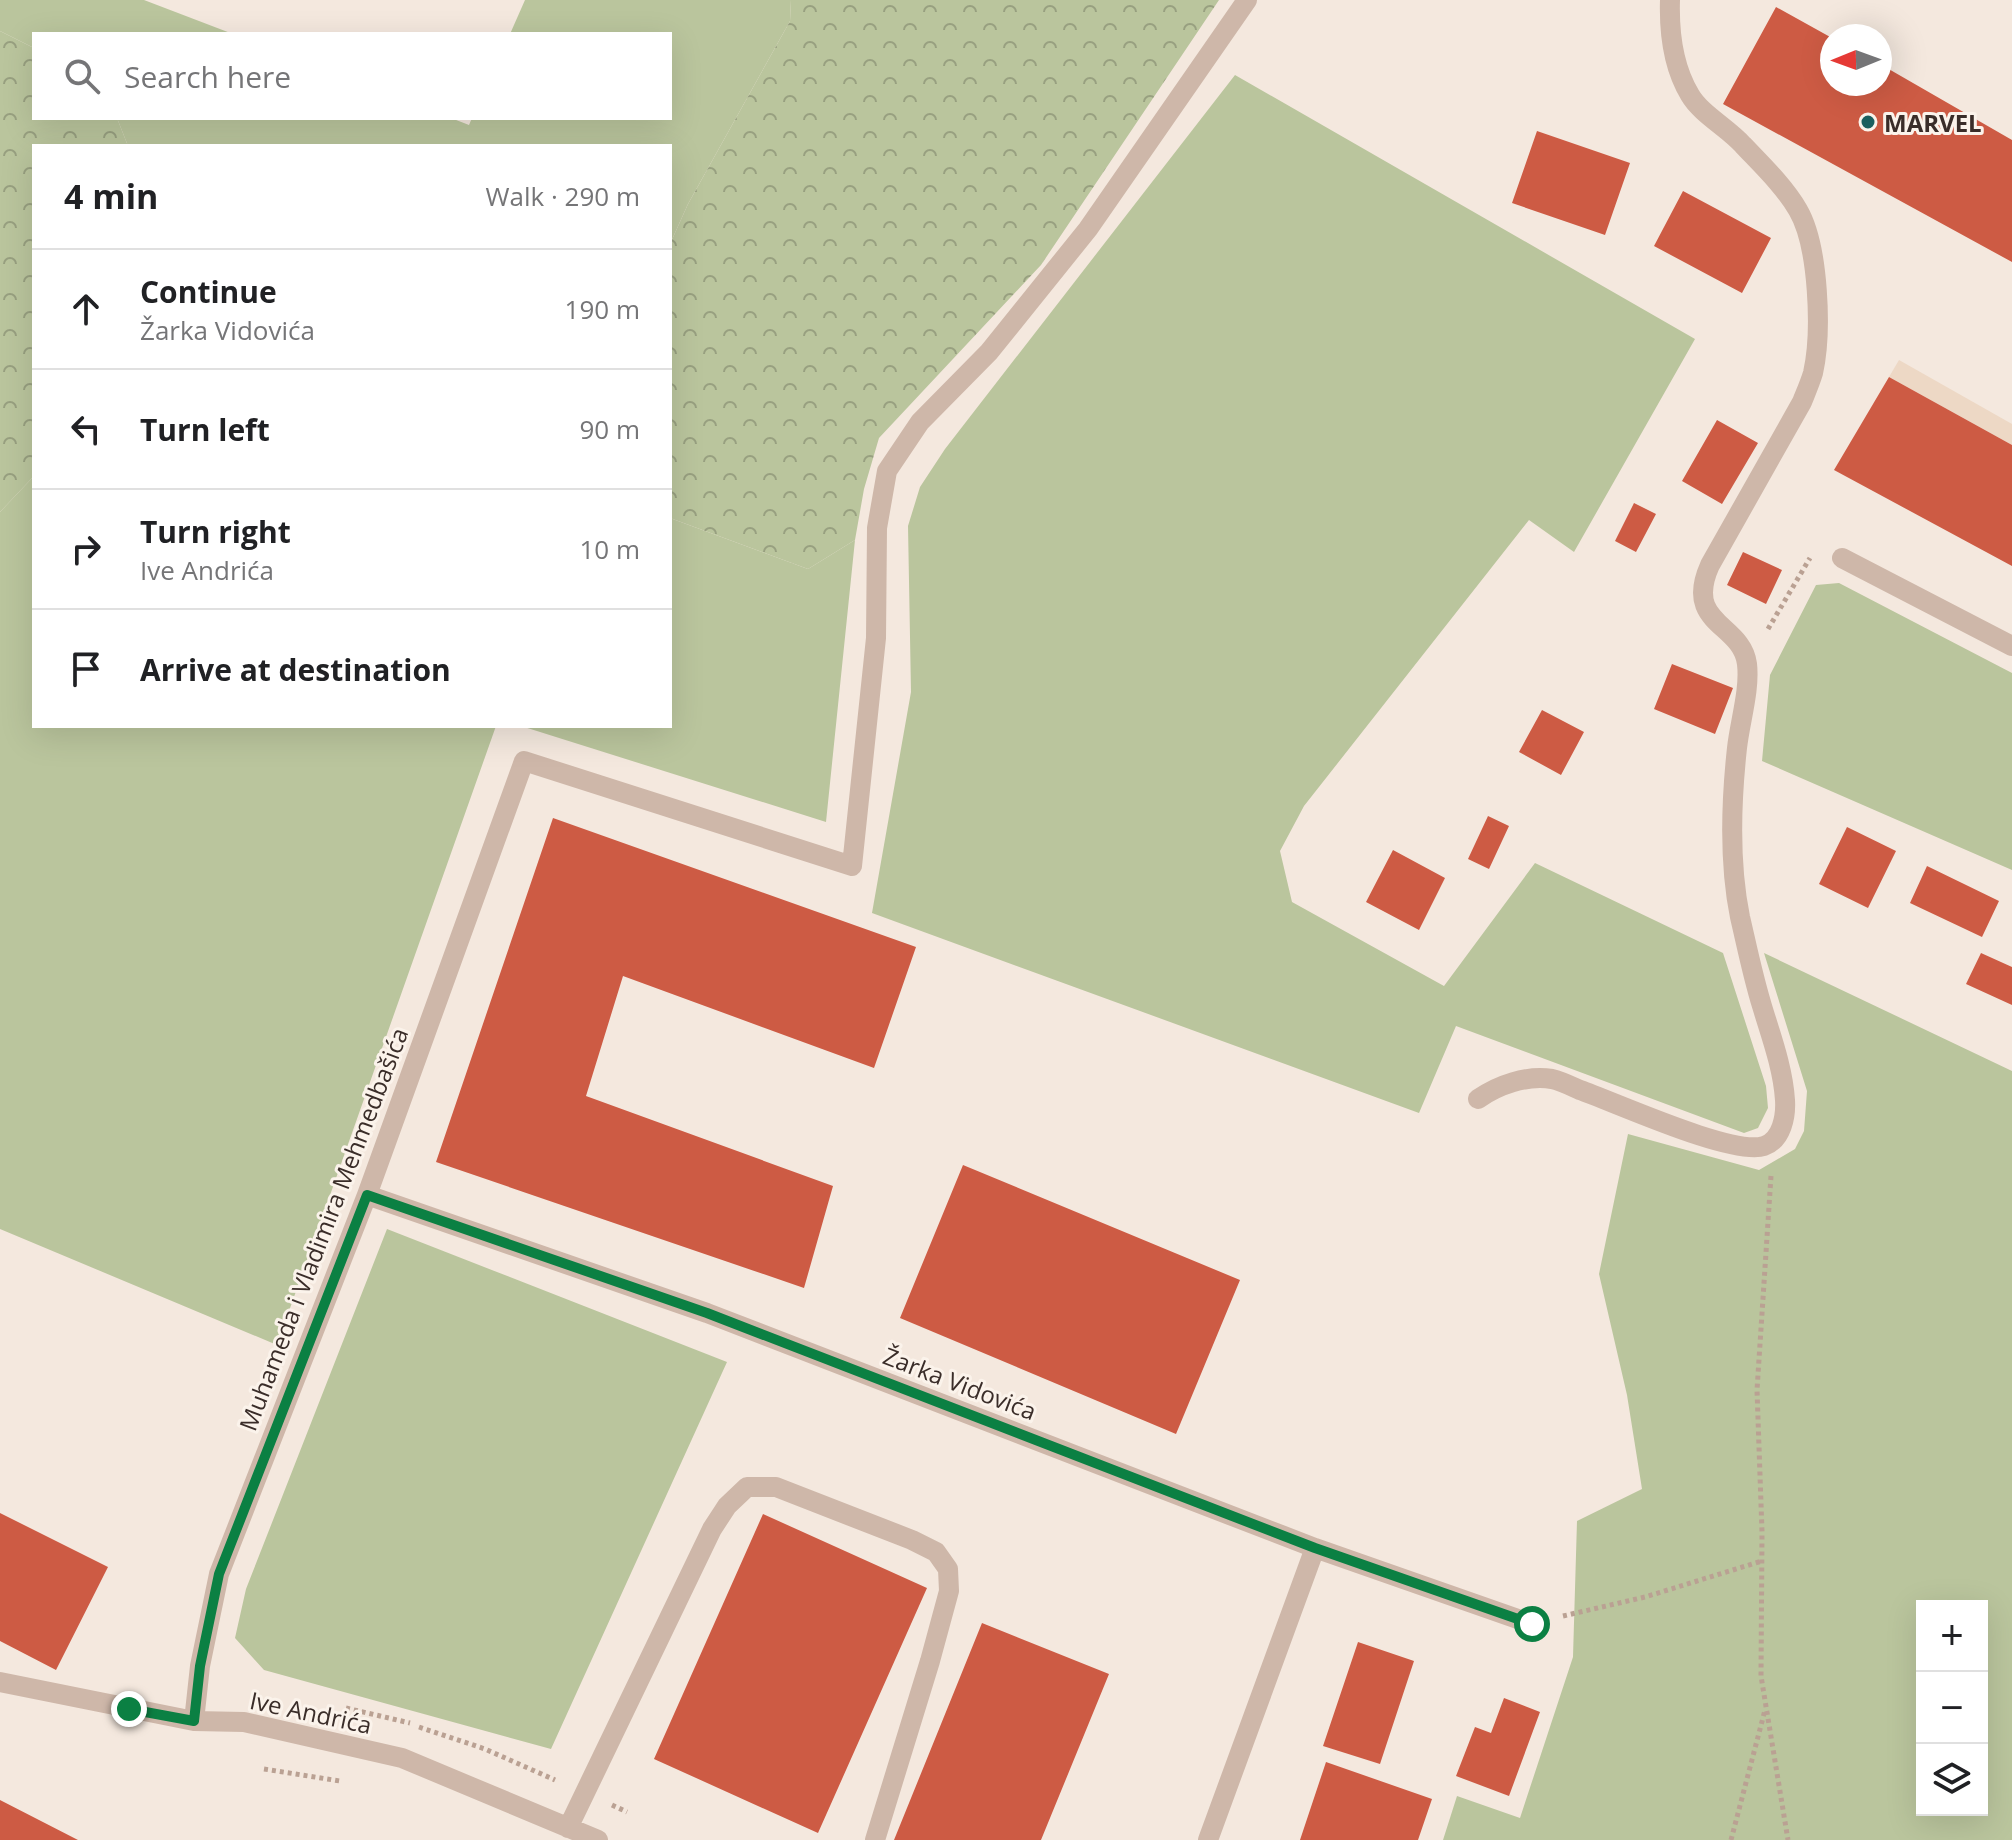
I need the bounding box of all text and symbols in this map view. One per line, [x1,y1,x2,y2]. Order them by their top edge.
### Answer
north arrow [1820,24,1892,96]
search box [32,32,672,120]
icon: search [60,54,104,98]
text: Search here [124,56,291,97]
place label: MARVEL [1884,106,1982,139]
marker: MARVEL [1859,113,1877,131]
text: 4 min [64,173,158,219]
text: Walk · 290 m [486,178,640,214]
text: Continue [140,271,277,312]
icon: ahead [64,287,108,331]
text: 190 m [565,291,640,327]
text: Žarka Vidovića [140,312,315,348]
icon: left [64,407,108,451]
text: Turn left [140,409,270,450]
text: 90 m [579,411,640,447]
text: Turn right [140,511,291,552]
icon: right [64,527,108,571]
text: 10 m [579,531,640,567]
text: Ive Andrića [140,552,274,588]
icon: arrive [64,647,108,691]
text: Arrive at destination [140,649,451,690]
street label: Muhameda i Vladimira Mehmedbašića [231,1023,415,1435]
street label: Žarka Vidovića [879,1339,1041,1427]
map controls [1916,1600,1988,1816]
button: + [1916,1600,1988,1672]
route start [1514,1606,1550,1642]
button: − [1916,1672,1988,1744]
street label: Ive Andrića [247,1683,375,1741]
route end [111,1691,147,1727]
button: layers [1916,1744,1988,1816]

